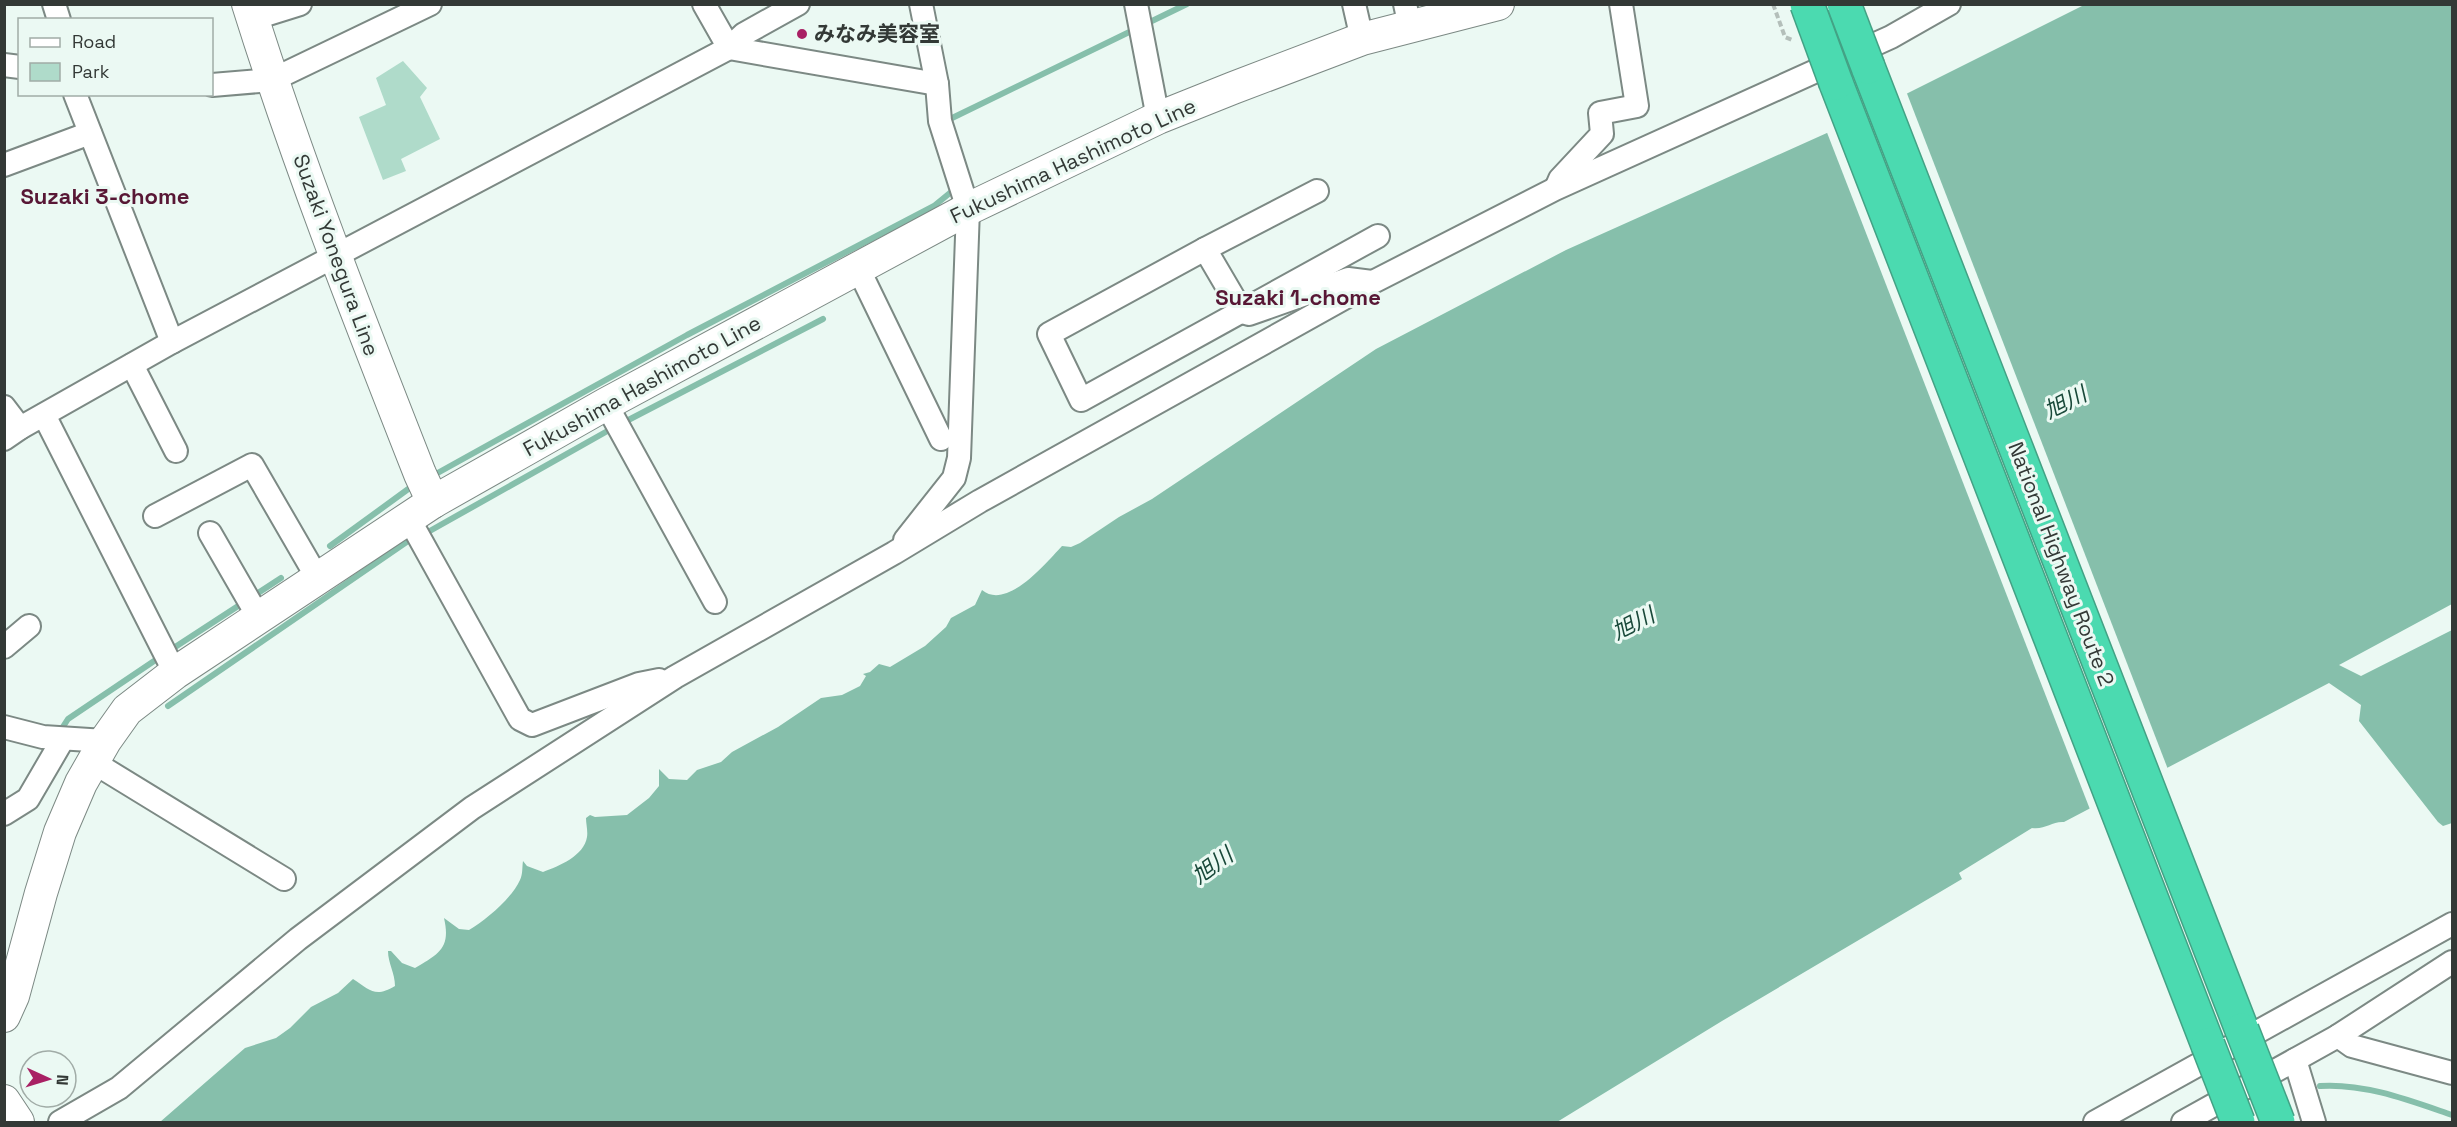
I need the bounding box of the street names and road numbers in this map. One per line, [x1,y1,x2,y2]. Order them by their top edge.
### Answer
street label: Fukushima Hashimoto Line [946,92,1200,229]
street label: Suzaki Yonegura Line [287,150,386,359]
street label: Fukushima Hashimoto Line [518,309,766,462]
street label: National Highway Route 2 [2002,438,2121,690]

